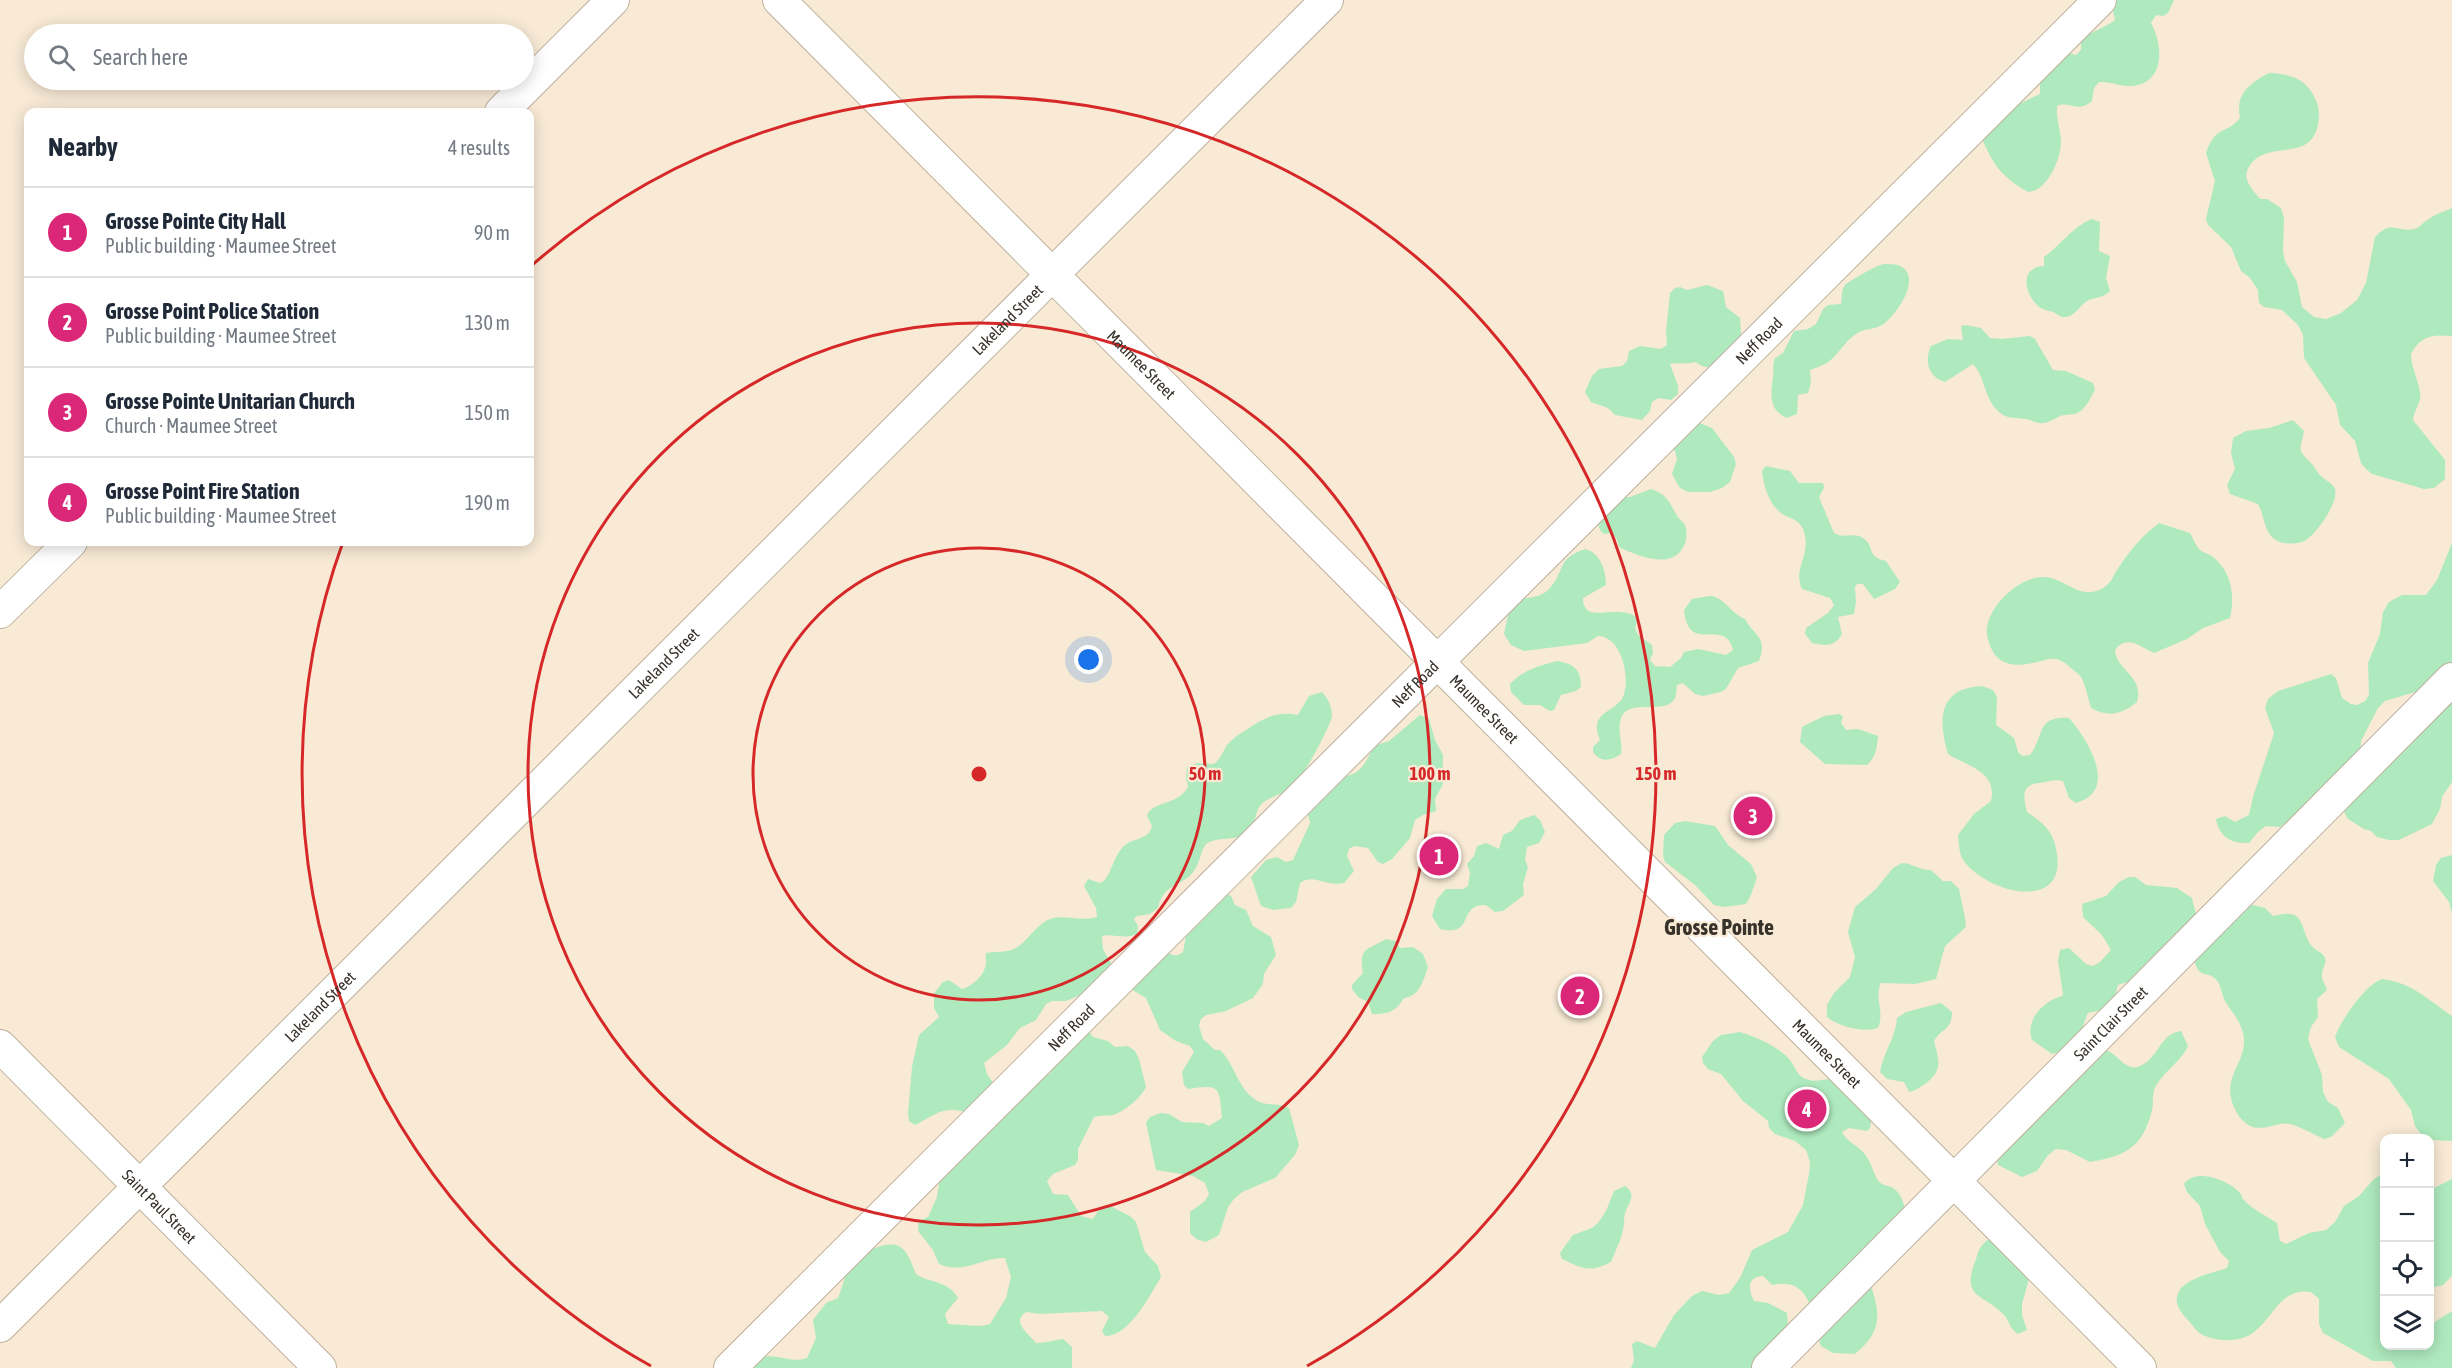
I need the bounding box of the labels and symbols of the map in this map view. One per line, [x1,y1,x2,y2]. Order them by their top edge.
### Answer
street label: Lakeland Street [968,280,1046,358]
street label: Neff Road [1732,314,1786,368]
street label: Maumee Street [1104,326,1180,403]
street label: Lakeland Street [625,624,703,702]
your location [1074,645,1103,674]
street label: Neff Road [1388,657,1442,711]
street label: Maumee Street [1446,671,1522,747]
text: 50 m [1189,763,1221,784]
text: 100 m [1410,763,1450,784]
text: 150 m [1636,763,1676,784]
centre of rings [969,764,989,784]
pin: 3 [1734,794,1772,838]
pin: 1 [1420,834,1458,878]
district label: Grosse Pointe [1664,914,1774,940]
street label: Lakeland Street [281,967,359,1045]
pin: 2 [1560,974,1600,1018]
street label: Saint Clair Street [2070,982,2151,1064]
street label: Neff Road [1044,1000,1098,1054]
street label: Maumee Street [1789,1015,1865,1092]
pin: 4 [1788,1086,1826,1132]
street label: Saint Paul Street [119,1166,200,1247]

